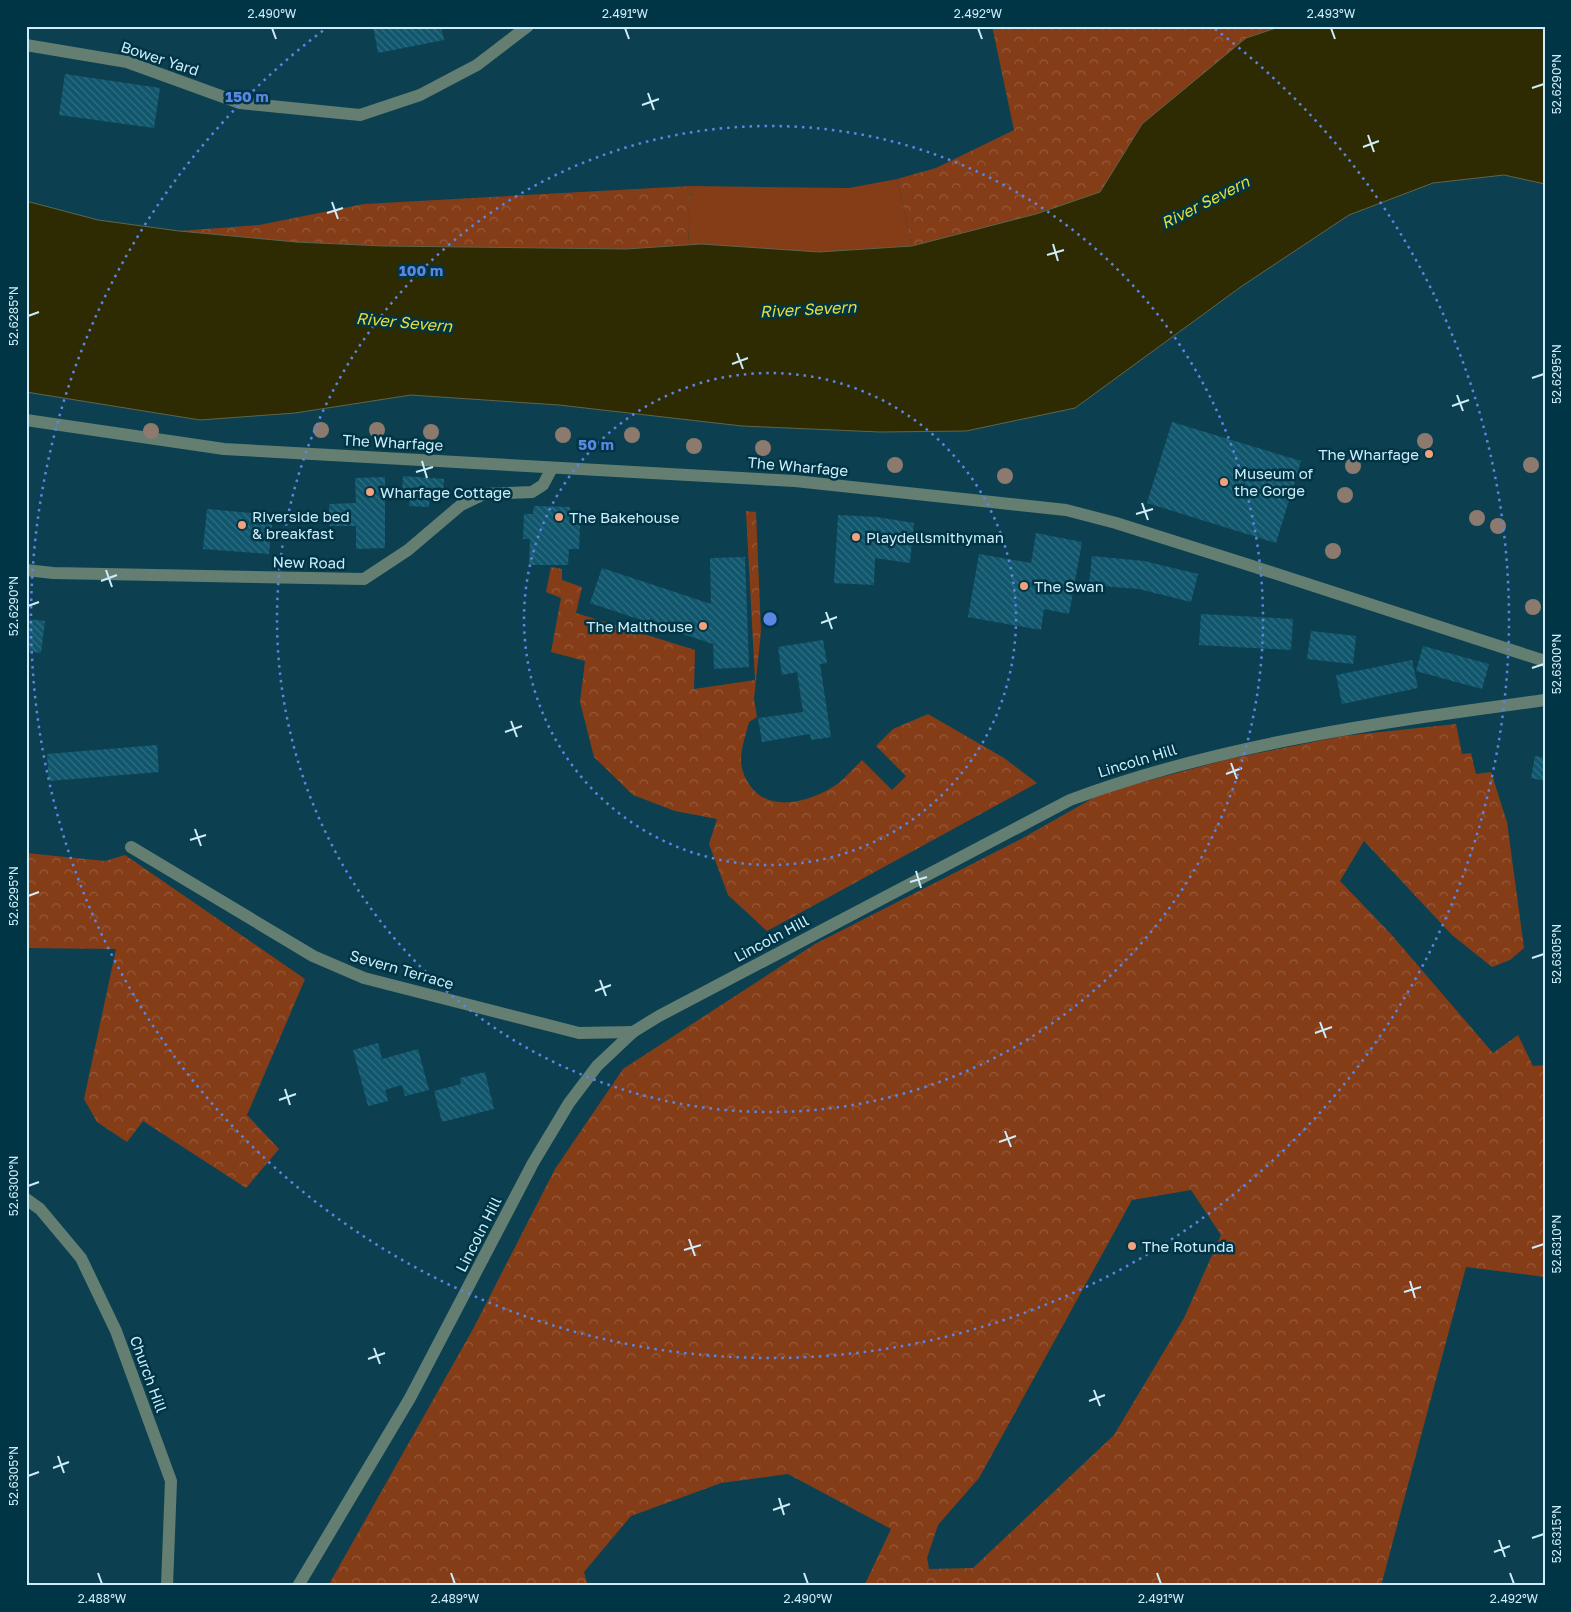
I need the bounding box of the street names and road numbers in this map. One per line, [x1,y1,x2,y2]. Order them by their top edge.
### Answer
street label: Bower Yard [119,37,201,79]
street label: The Wharfage [342,430,444,454]
street label: The Wharfage [747,453,849,479]
street label: New Road [273,552,345,572]
street label: Lincoln Hill [1095,739,1179,781]
street label: Lincoln Hill [731,911,811,965]
street label: Severn Terrace [348,946,456,993]
street label: Lincoln Hill [451,1193,505,1275]
street label: Church Hill [127,1333,171,1415]

